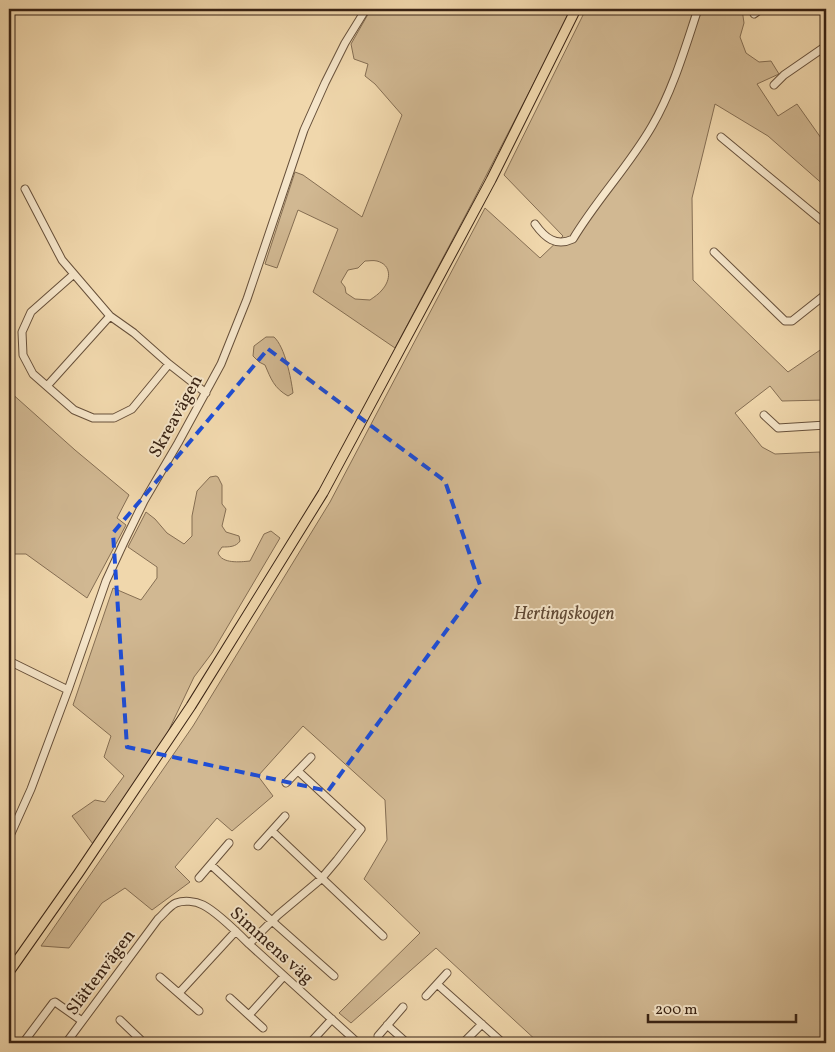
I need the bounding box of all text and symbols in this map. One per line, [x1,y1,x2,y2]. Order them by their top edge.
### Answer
street label: Skreavägen [143,371,209,463]
park label: Hertingskogen [513,602,615,627]
street label: Simmens väg [224,902,318,991]
street label: Slättenvägen [61,925,142,1021]
scale bar [648,992,795,1024]
text: 200 m [655,1000,698,1021]

